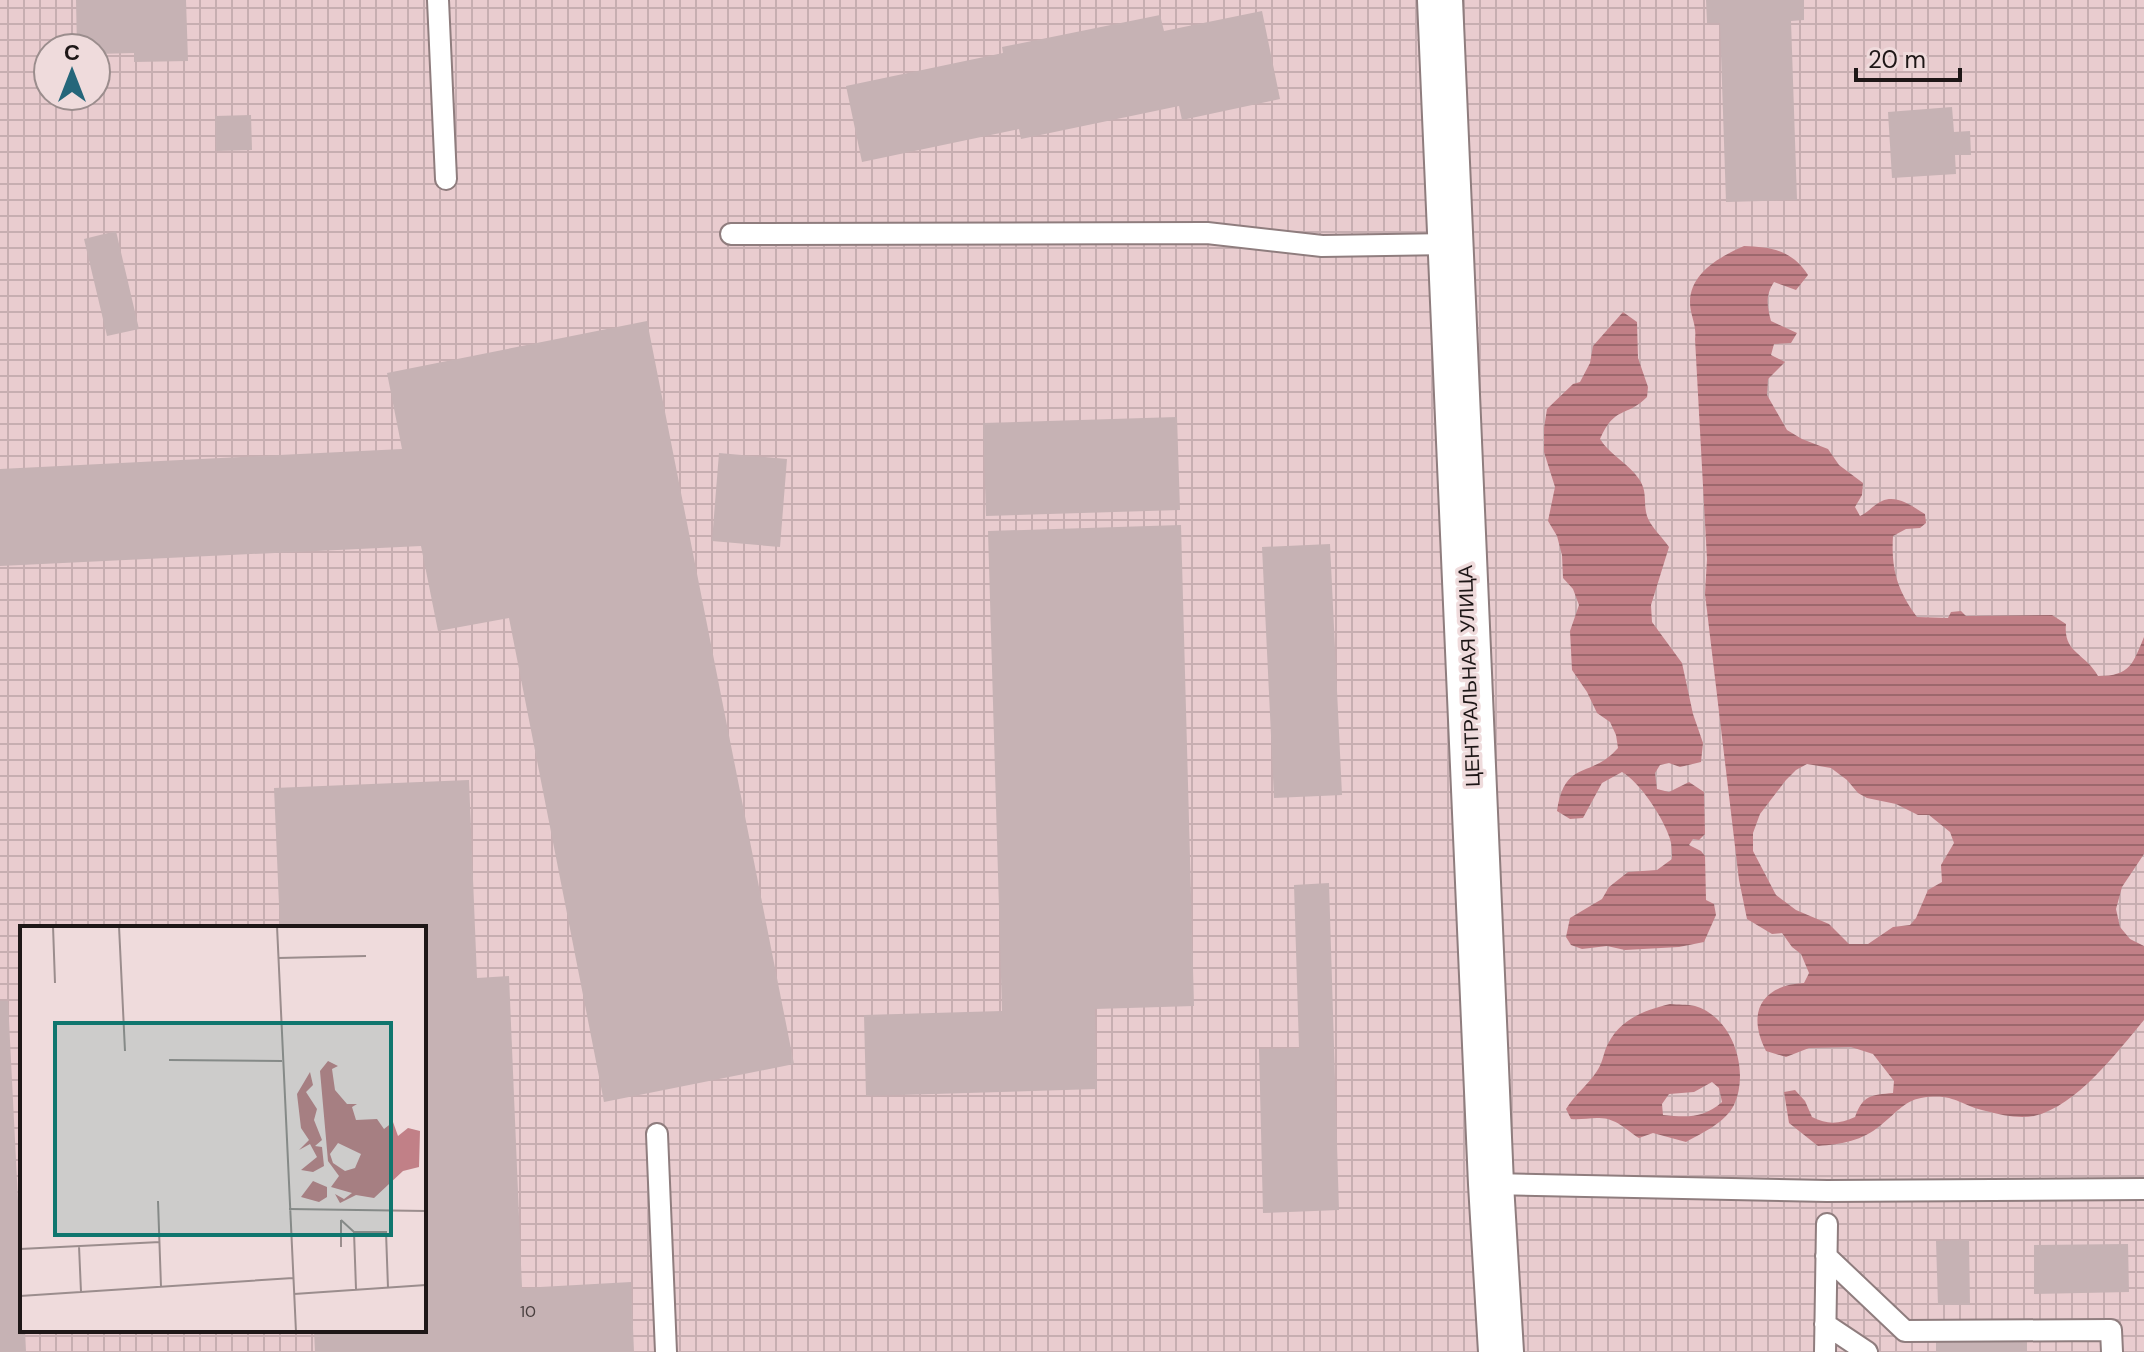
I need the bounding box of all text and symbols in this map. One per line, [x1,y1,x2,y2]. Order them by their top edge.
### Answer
north arrow [32,32,112,112]
scale bar [1856,32,1960,82]
text: С [64,38,80,67]
text: 20 m [1868,44,1926,75]
street label: ЦЕНТРАЛЬНАЯ УЛИЦА [1452,564,1486,787]
inset map [20,926,426,1332]
house number: 10 [520,1301,536,1322]

